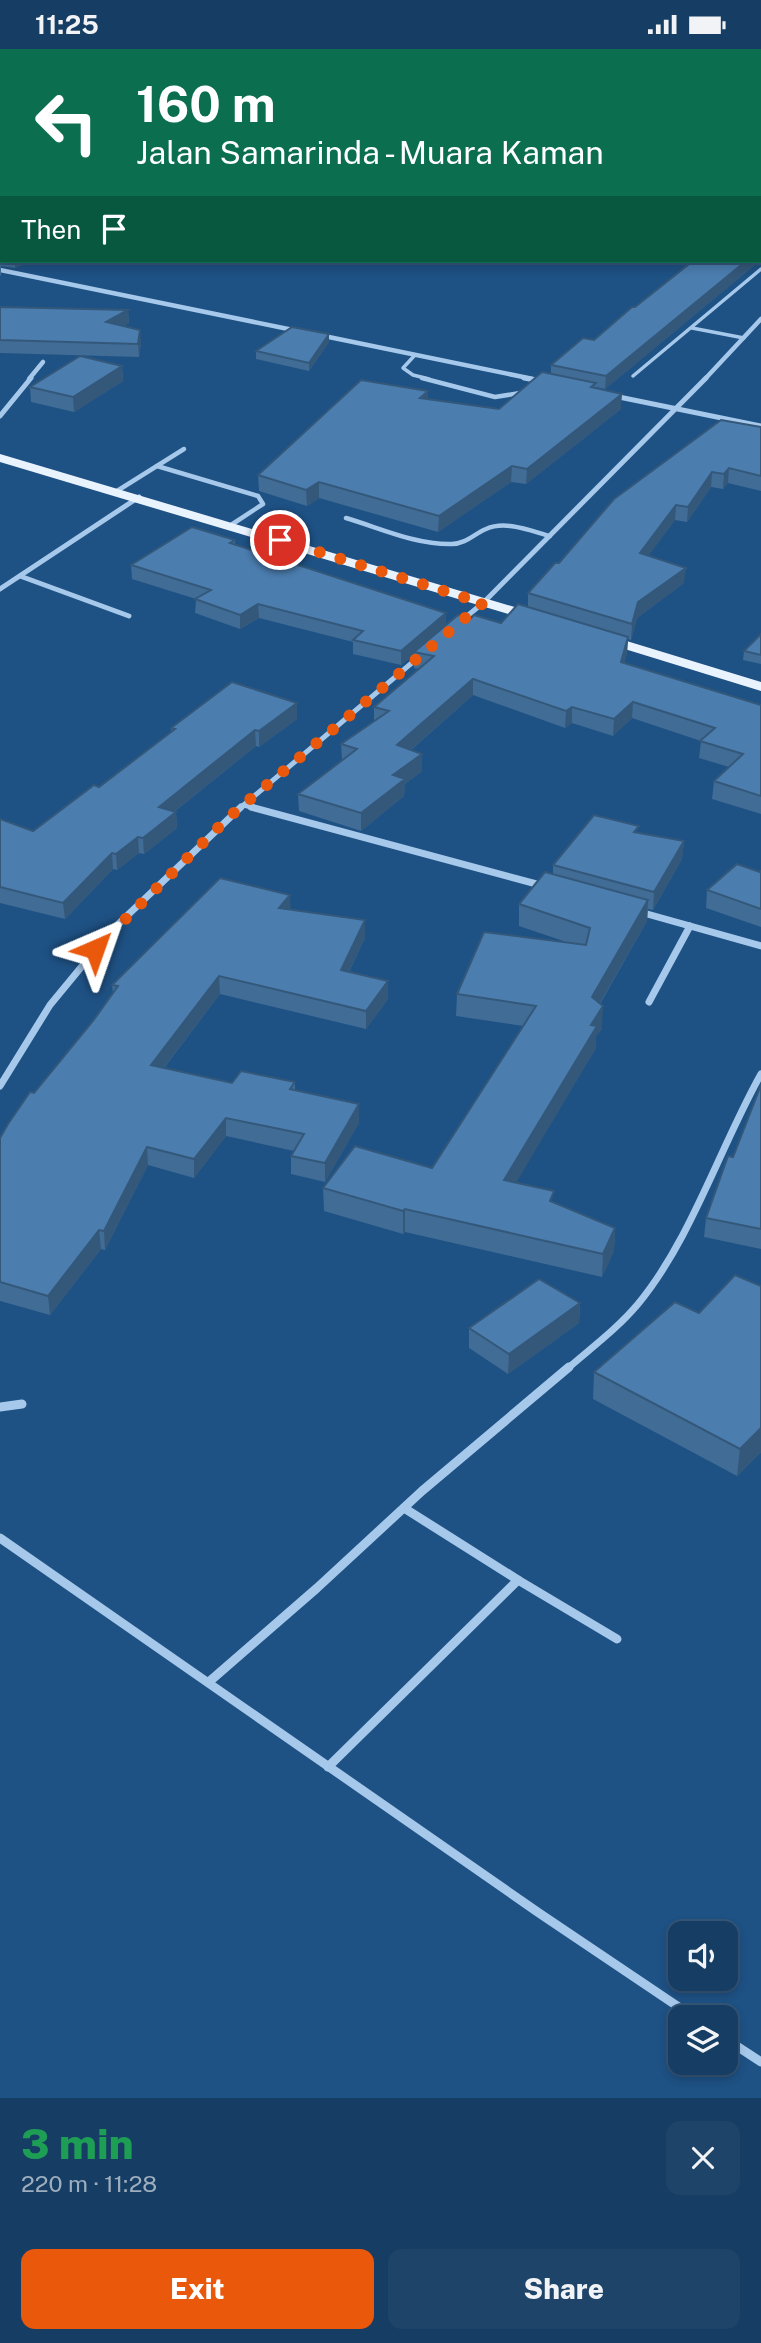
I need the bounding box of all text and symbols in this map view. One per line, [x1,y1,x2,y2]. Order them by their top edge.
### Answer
text: 11:25 [35,9,99,40]
text: 160 m [136,75,276,133]
icon: left [21,77,112,168]
text: Jalan Samarinda - Muara Kaman [136,134,604,171]
icon: arrive [95,210,133,248]
text: Then [21,214,81,245]
pin [250,510,310,570]
icon: arrive [261,521,299,559]
position arrow [58,912,132,986]
map controls [668,1921,738,2075]
button: sound [668,1921,738,1991]
button: layers [668,2005,738,2075]
text: 3 min [21,2119,134,2168]
button: close [666,2121,740,2195]
text: 220 m · 11:28 [21,2170,157,2197]
button: Exit [21,2249,374,2329]
button: Share [388,2249,740,2329]

